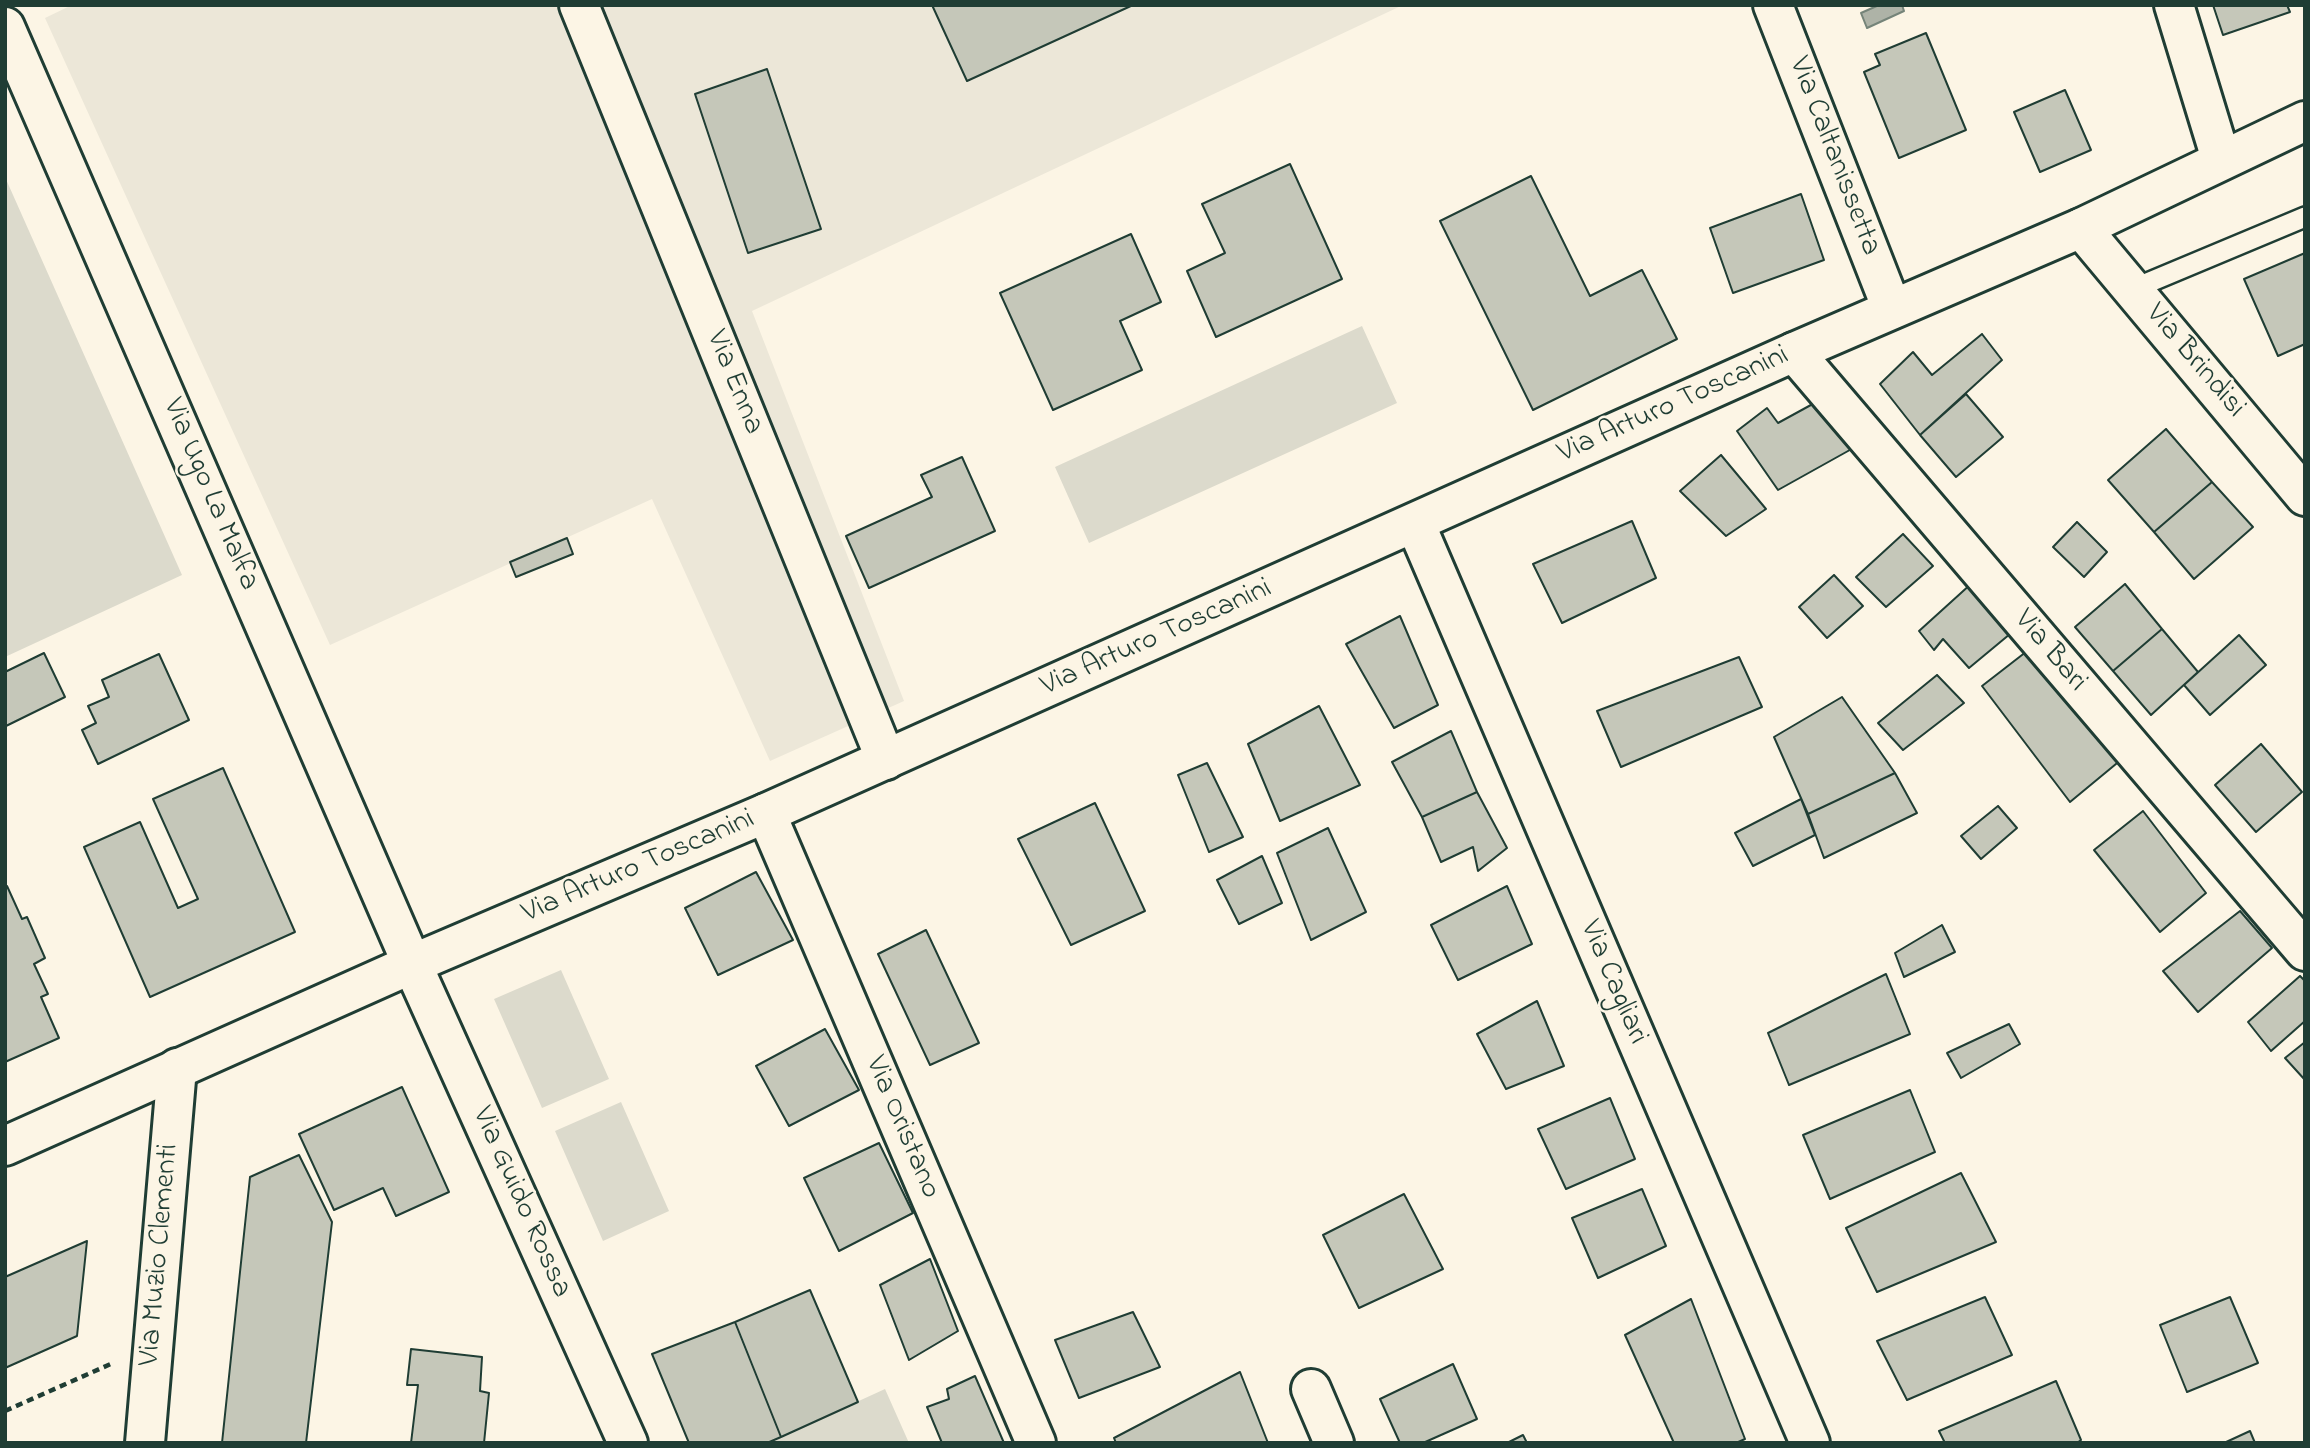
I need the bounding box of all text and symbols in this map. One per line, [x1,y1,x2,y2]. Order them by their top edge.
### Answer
street label: Via Caltanissetta [1779,53,1887,261]
street label: Via Brindisi [2136,298,2252,426]
street label: Via Enna [696,326,770,440]
street label: Via Arturo Toscanini [1553,339,1795,473]
street label: Via Ugo La Malfa [152,394,266,596]
street label: Via Arturo Toscanini [1036,572,1278,706]
street label: Via Bari [2004,604,2094,700]
street label: Via Arturo Toscanini [517,803,761,933]
street label: Via Cagliari [1570,916,1654,1050]
street label: Via Oristano [855,1051,947,1205]
street label: Via Guido Rossa [462,1102,578,1304]
street label: Via Muzio Clementi [133,1142,189,1368]

